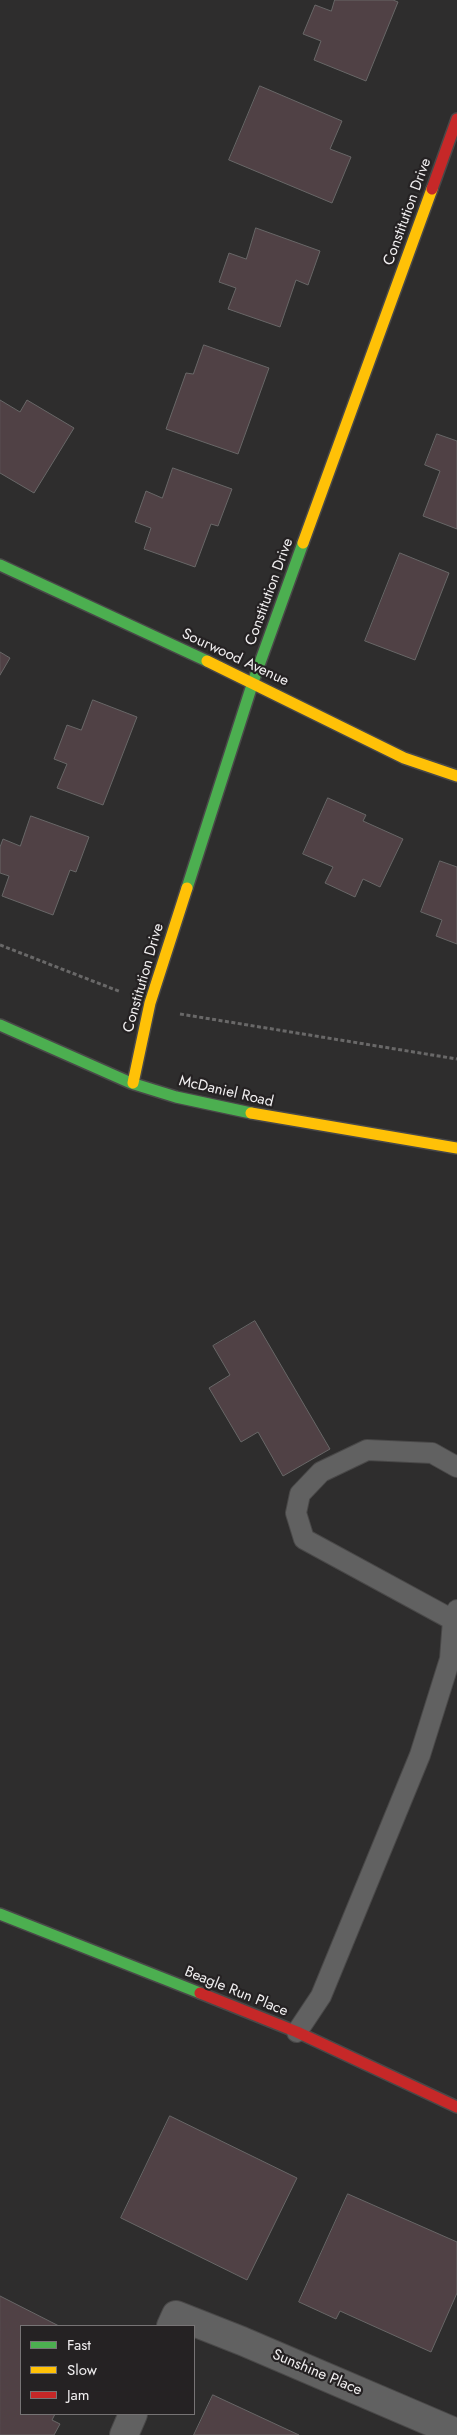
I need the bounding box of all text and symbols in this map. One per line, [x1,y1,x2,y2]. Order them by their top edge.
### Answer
street label: Constitution Drive [380,156,436,268]
street label: Constitution Drive [242,536,298,648]
street label: Sourwood Avenue [179,625,291,691]
street label: Constitution Drive [120,921,168,1035]
street label: McDaniel Road [177,1072,275,1112]
street label: Beagle Run Place [182,1963,290,2021]
legend [20,2325,195,2415]
text: Fast [67,2334,91,2356]
street label: Sunshine Place [269,2346,365,2400]
text: Slow [67,2359,97,2381]
text: Jam [67,2384,90,2406]

